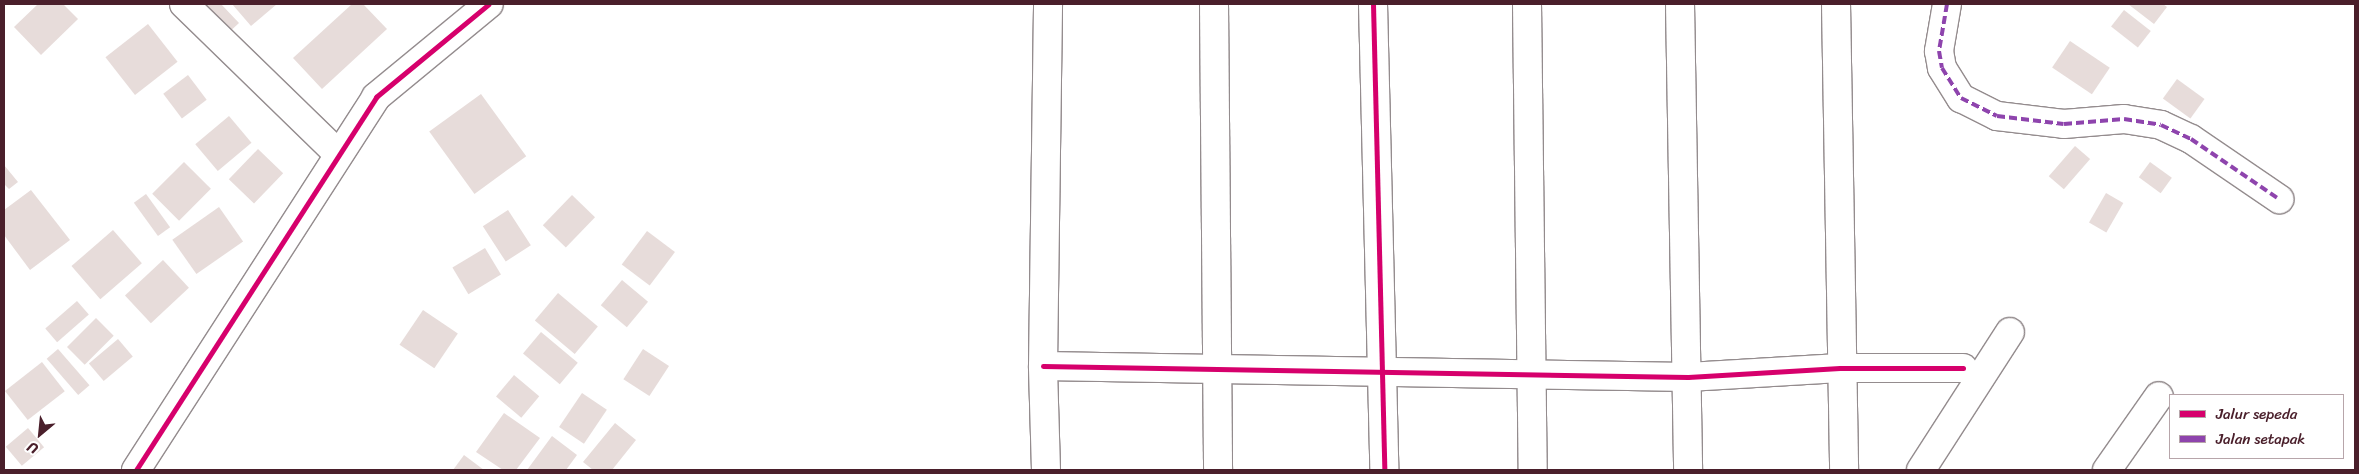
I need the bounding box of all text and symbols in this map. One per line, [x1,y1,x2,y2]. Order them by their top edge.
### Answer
legend [2169,394,2344,459]
text: Jalur sepeda [2216,401,2297,427]
north arrow [15,409,65,459]
text: Jalan setapak [2216,426,2305,452]
text: U [23,434,43,461]

